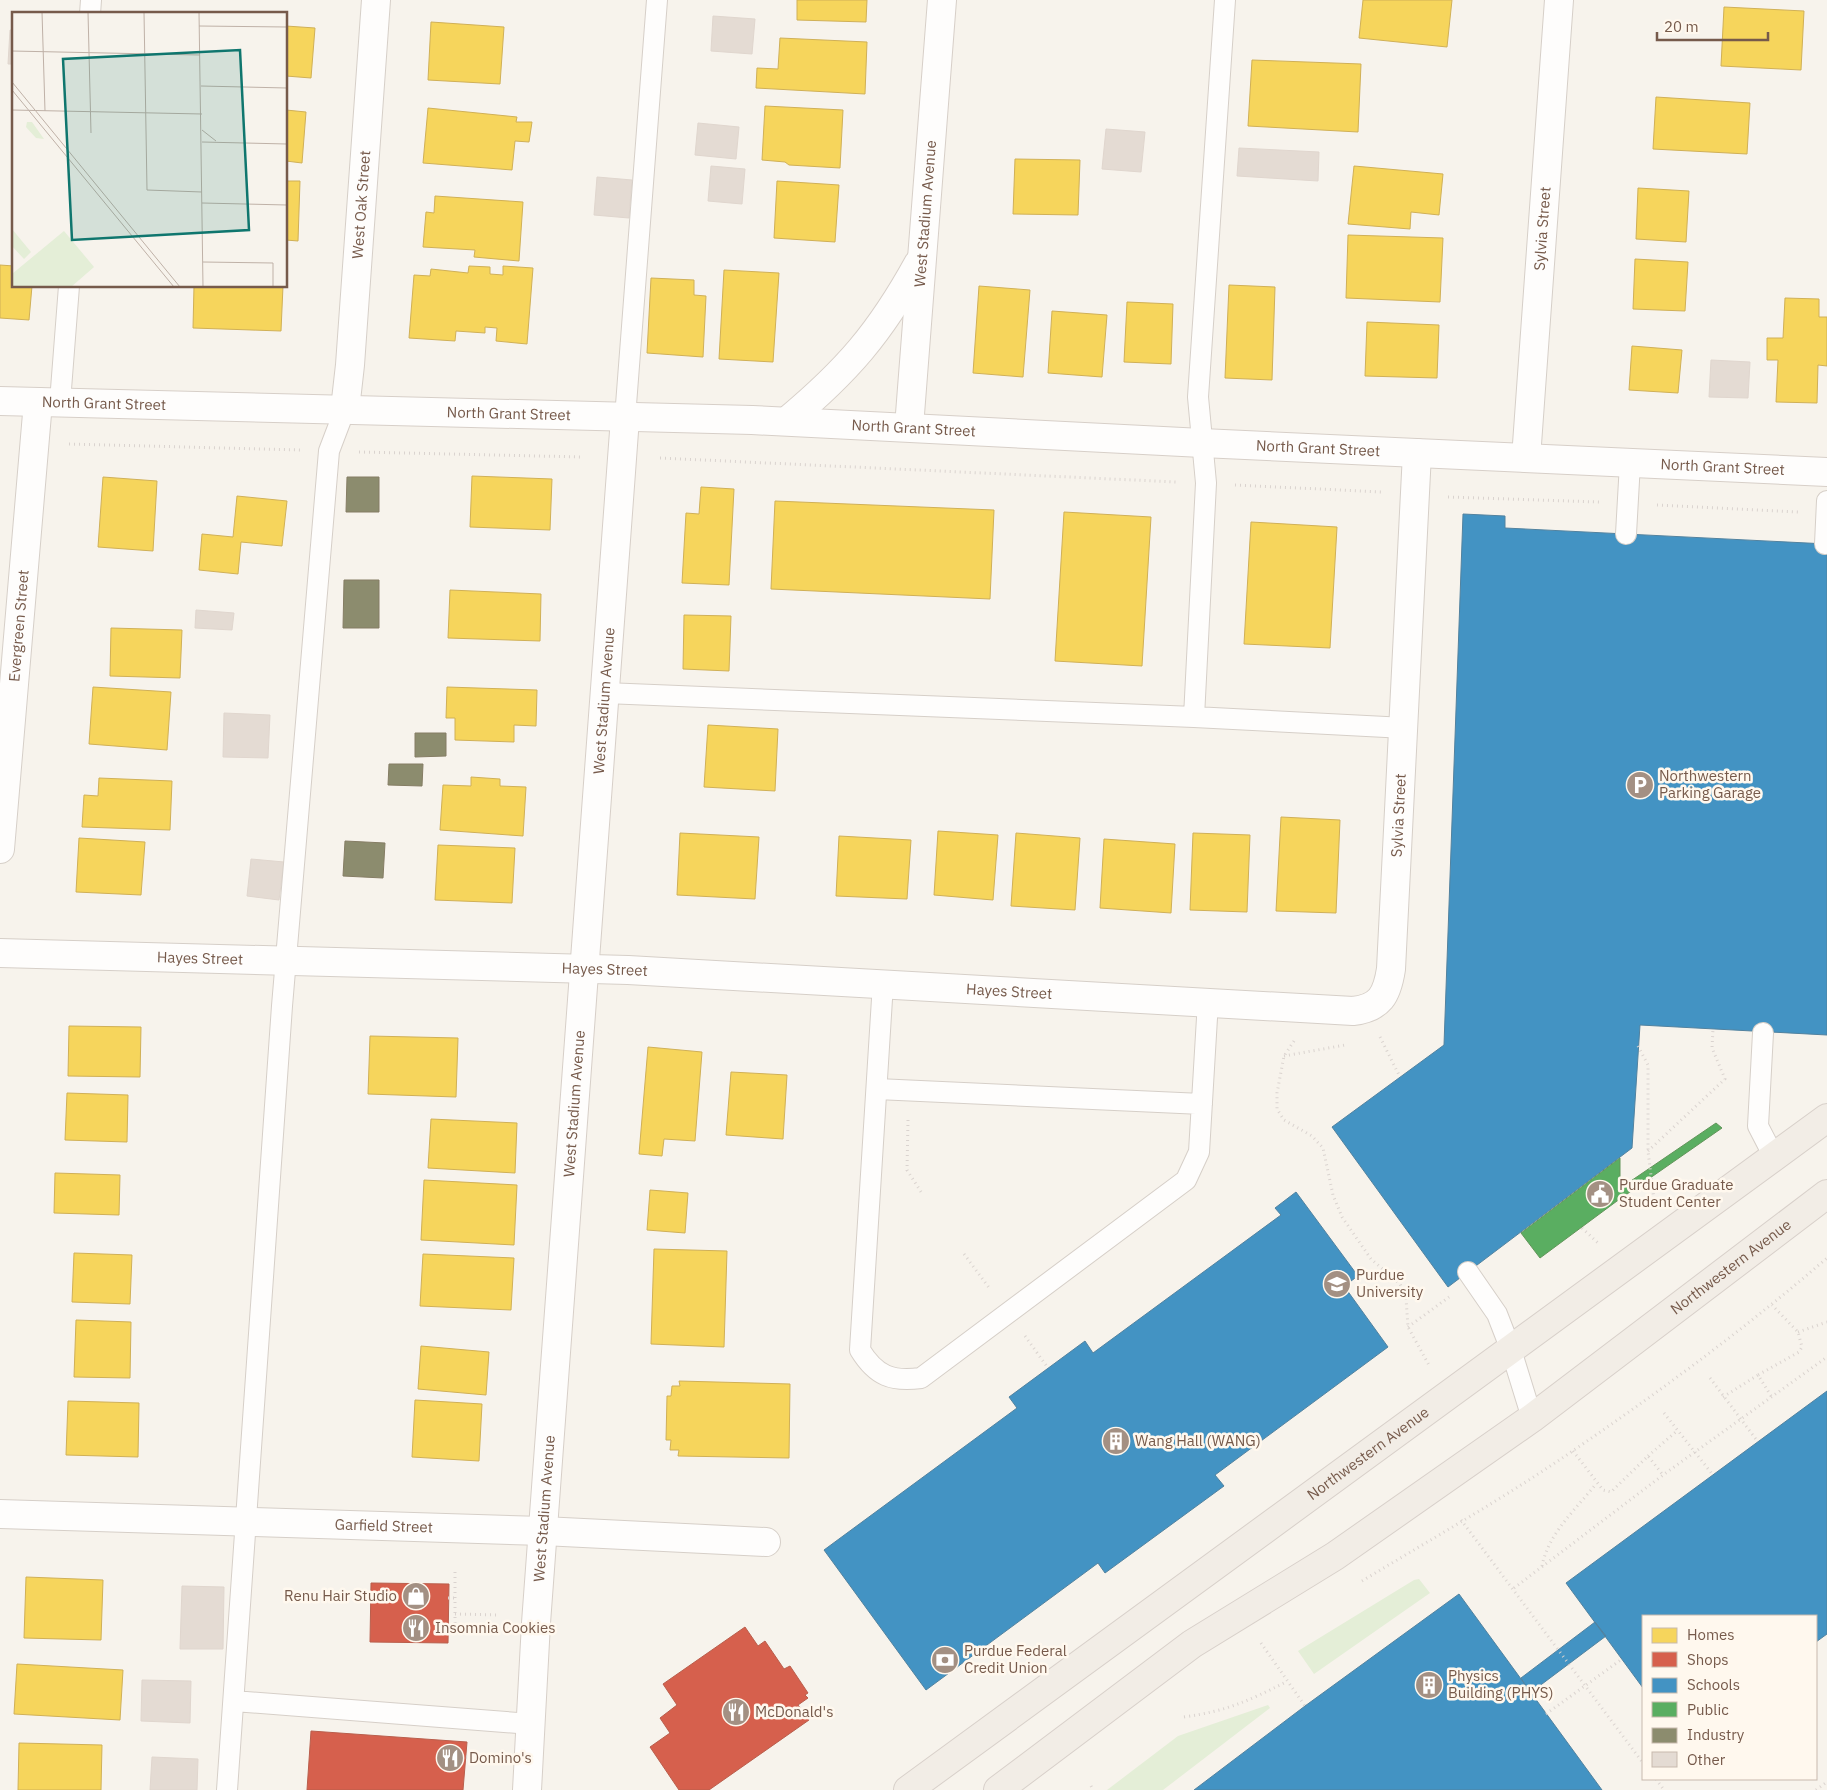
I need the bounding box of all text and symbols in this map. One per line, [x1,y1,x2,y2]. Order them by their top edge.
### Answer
scale bar [1657,10,1768,42]
inset map [12,12,288,288]
text: 20 m [1664,17,1699,36]
street label: West Stadium Avenue [910,139,940,288]
street label: West Oak Street [348,150,374,260]
street label: Sylvia Street [1530,186,1555,271]
street label: North Grant Street [42,392,166,414]
street label: North Grant Street [446,402,571,424]
street label: North Grant Street [851,415,976,440]
street label: North Grant Street [1256,436,1381,460]
street label: North Grant Street [1660,454,1785,479]
street label: Evergreen Street [4,569,33,683]
street label: West Stadium Avenue [589,627,619,775]
place label: Northwestern Parking Garage [1659,766,1761,802]
parking icon: Northwestern Parking Garage [1625,770,1655,800]
street label: Sylvia Street [1387,773,1410,858]
street label: Hayes Street [157,947,243,969]
street label: Hayes Street [561,958,648,980]
street label: Hayes Street [966,979,1053,1003]
street label: West Stadium Avenue [559,1030,589,1178]
place label: Purdue Graduate Student Center [1619,1175,1734,1211]
public building icon: Purdue Graduate Student Center [1585,1179,1615,1209]
street label: Northwestern Avenue [1667,1215,1795,1318]
place label: Purdue University [1356,1265,1424,1301]
school or university icon: Purdue University [1322,1269,1352,1299]
street label: Northwestern Avenue [1303,1402,1433,1504]
building icon: Wang Hall (WANG) [1101,1426,1131,1456]
place label: Wang Hall (WANG) [1135,1431,1261,1450]
street label: West Stadium Avenue [529,1434,559,1583]
street label: Garfield Street [334,1514,433,1537]
shop icon: Renu Hair Studio [401,1581,431,1611]
place label: Renu Hair Studio [284,1586,397,1605]
restaurant icon: Insomnia Cookies [401,1613,431,1643]
legend [1642,1615,1817,1780]
place label: Insomnia Cookies [435,1618,555,1637]
text: Homes [1687,1625,1735,1644]
place label: Purdue Federal Credit Union [964,1641,1067,1677]
bank icon: Purdue Federal Credit Union [930,1645,960,1675]
text: Shops [1687,1650,1729,1669]
place label: Physics Building (PHYS) [1448,1666,1554,1702]
building icon: Physics Building (PHYS) [1414,1670,1444,1700]
text: Schools [1687,1675,1740,1694]
restaurant icon: McDonald's [721,1697,751,1727]
text: Public [1687,1700,1729,1719]
place label: McDonald's [755,1702,833,1721]
text: Industry [1687,1725,1745,1744]
restaurant icon: Domino's [435,1743,465,1773]
place label: Domino's [469,1748,532,1767]
text: Other [1687,1750,1726,1769]

